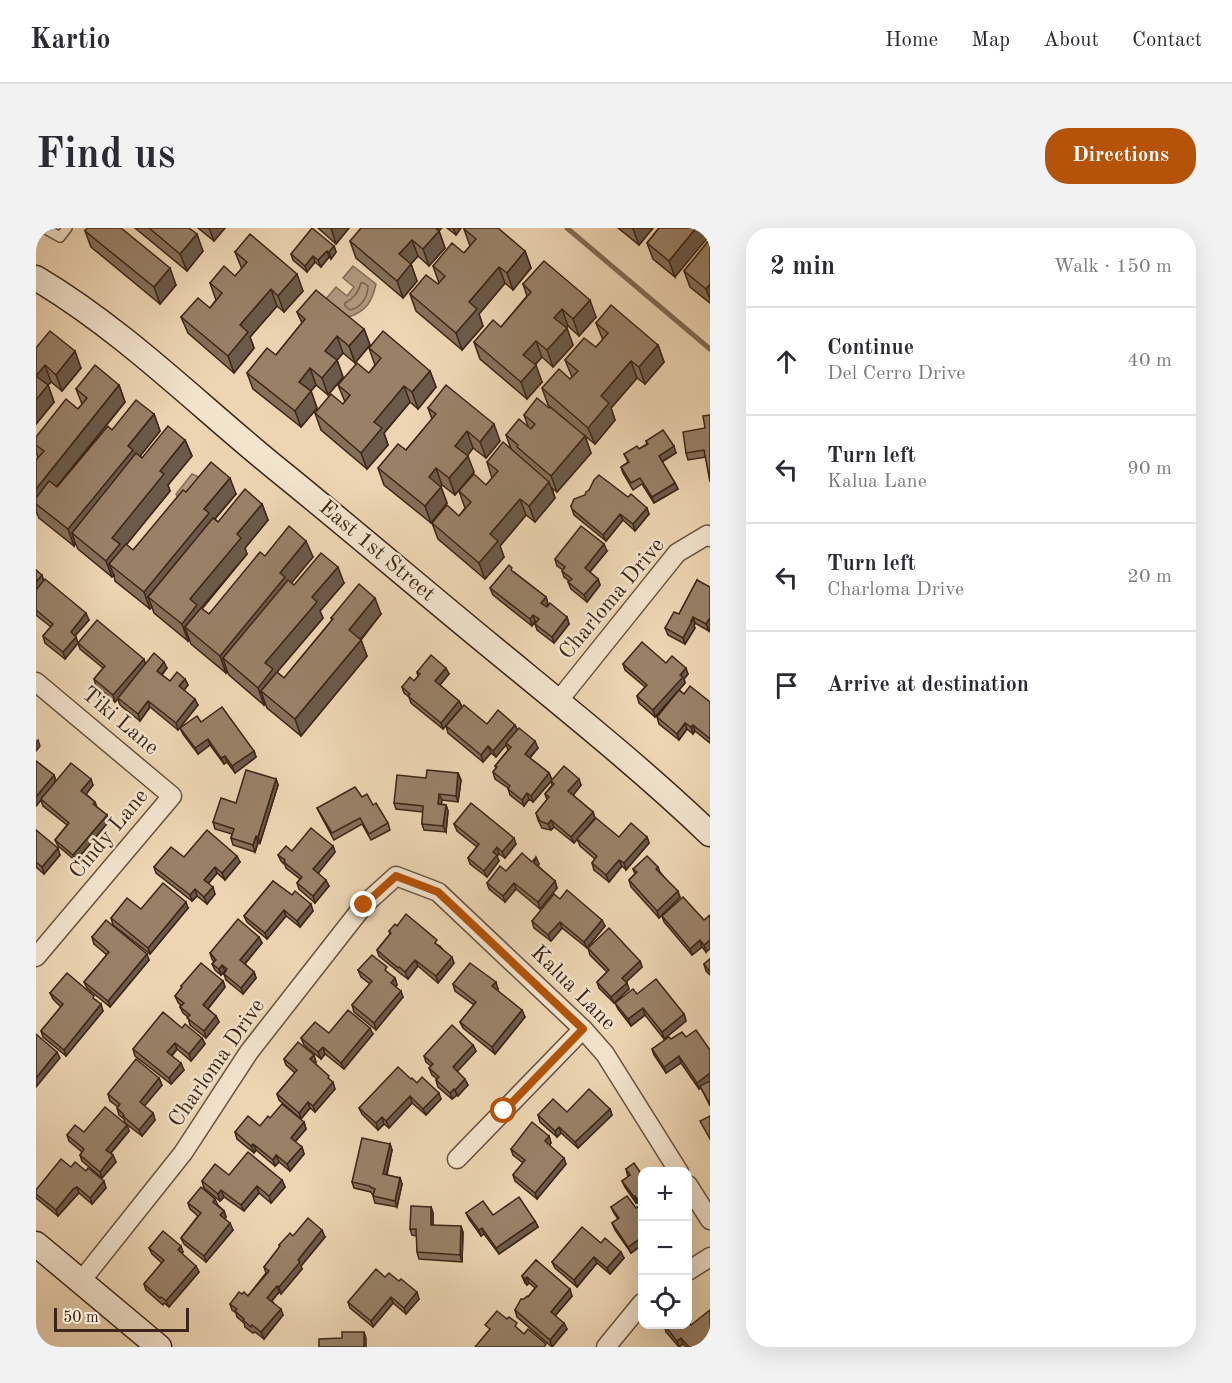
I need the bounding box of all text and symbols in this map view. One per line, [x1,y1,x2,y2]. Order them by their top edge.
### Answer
text: Kartio [30,27,111,55]
text: Home [885,30,938,51]
text: Map [971,30,1010,51]
text: About [1043,30,1099,51]
text: Contact [1132,30,1202,51]
button: Directions [1045,128,1196,184]
text: Find us [36,135,175,177]
text: 2 min [770,254,835,280]
text: Walk · 150 m [1053,257,1172,277]
text: Continue [827,337,914,359]
icon: ahead [770,345,803,378]
text: 40 m [1127,351,1172,371]
text: Del Cerro Drive [827,364,965,384]
text: Turn left [827,445,916,467]
icon: left [770,453,803,486]
text: 90 m [1127,459,1172,479]
text: Kalua Lane [827,472,927,492]
street label: East 1st Street [315,496,439,606]
street label: Charloma Drive [555,534,669,664]
text: Turn left [827,553,916,575]
icon: left [770,561,803,594]
text: 20 m [1127,567,1172,587]
text: Charloma Drive [827,580,964,600]
icon: arrive [770,669,803,702]
text: Arrive at destination [827,674,1029,696]
street label: Tiki Lane [77,683,163,759]
street label: Cindy Lane [65,785,153,883]
route end [350,891,376,917]
street label: Kalua Lane [526,941,620,1035]
street label: Charloma Drive [165,995,269,1131]
route start [490,1097,516,1123]
map controls [638,1167,692,1329]
button: + [638,1167,692,1221]
button: − [638,1221,692,1275]
button: locate [638,1275,692,1329]
scale bar [54,1305,189,1332]
text: 50 m [63,1310,99,1326]

